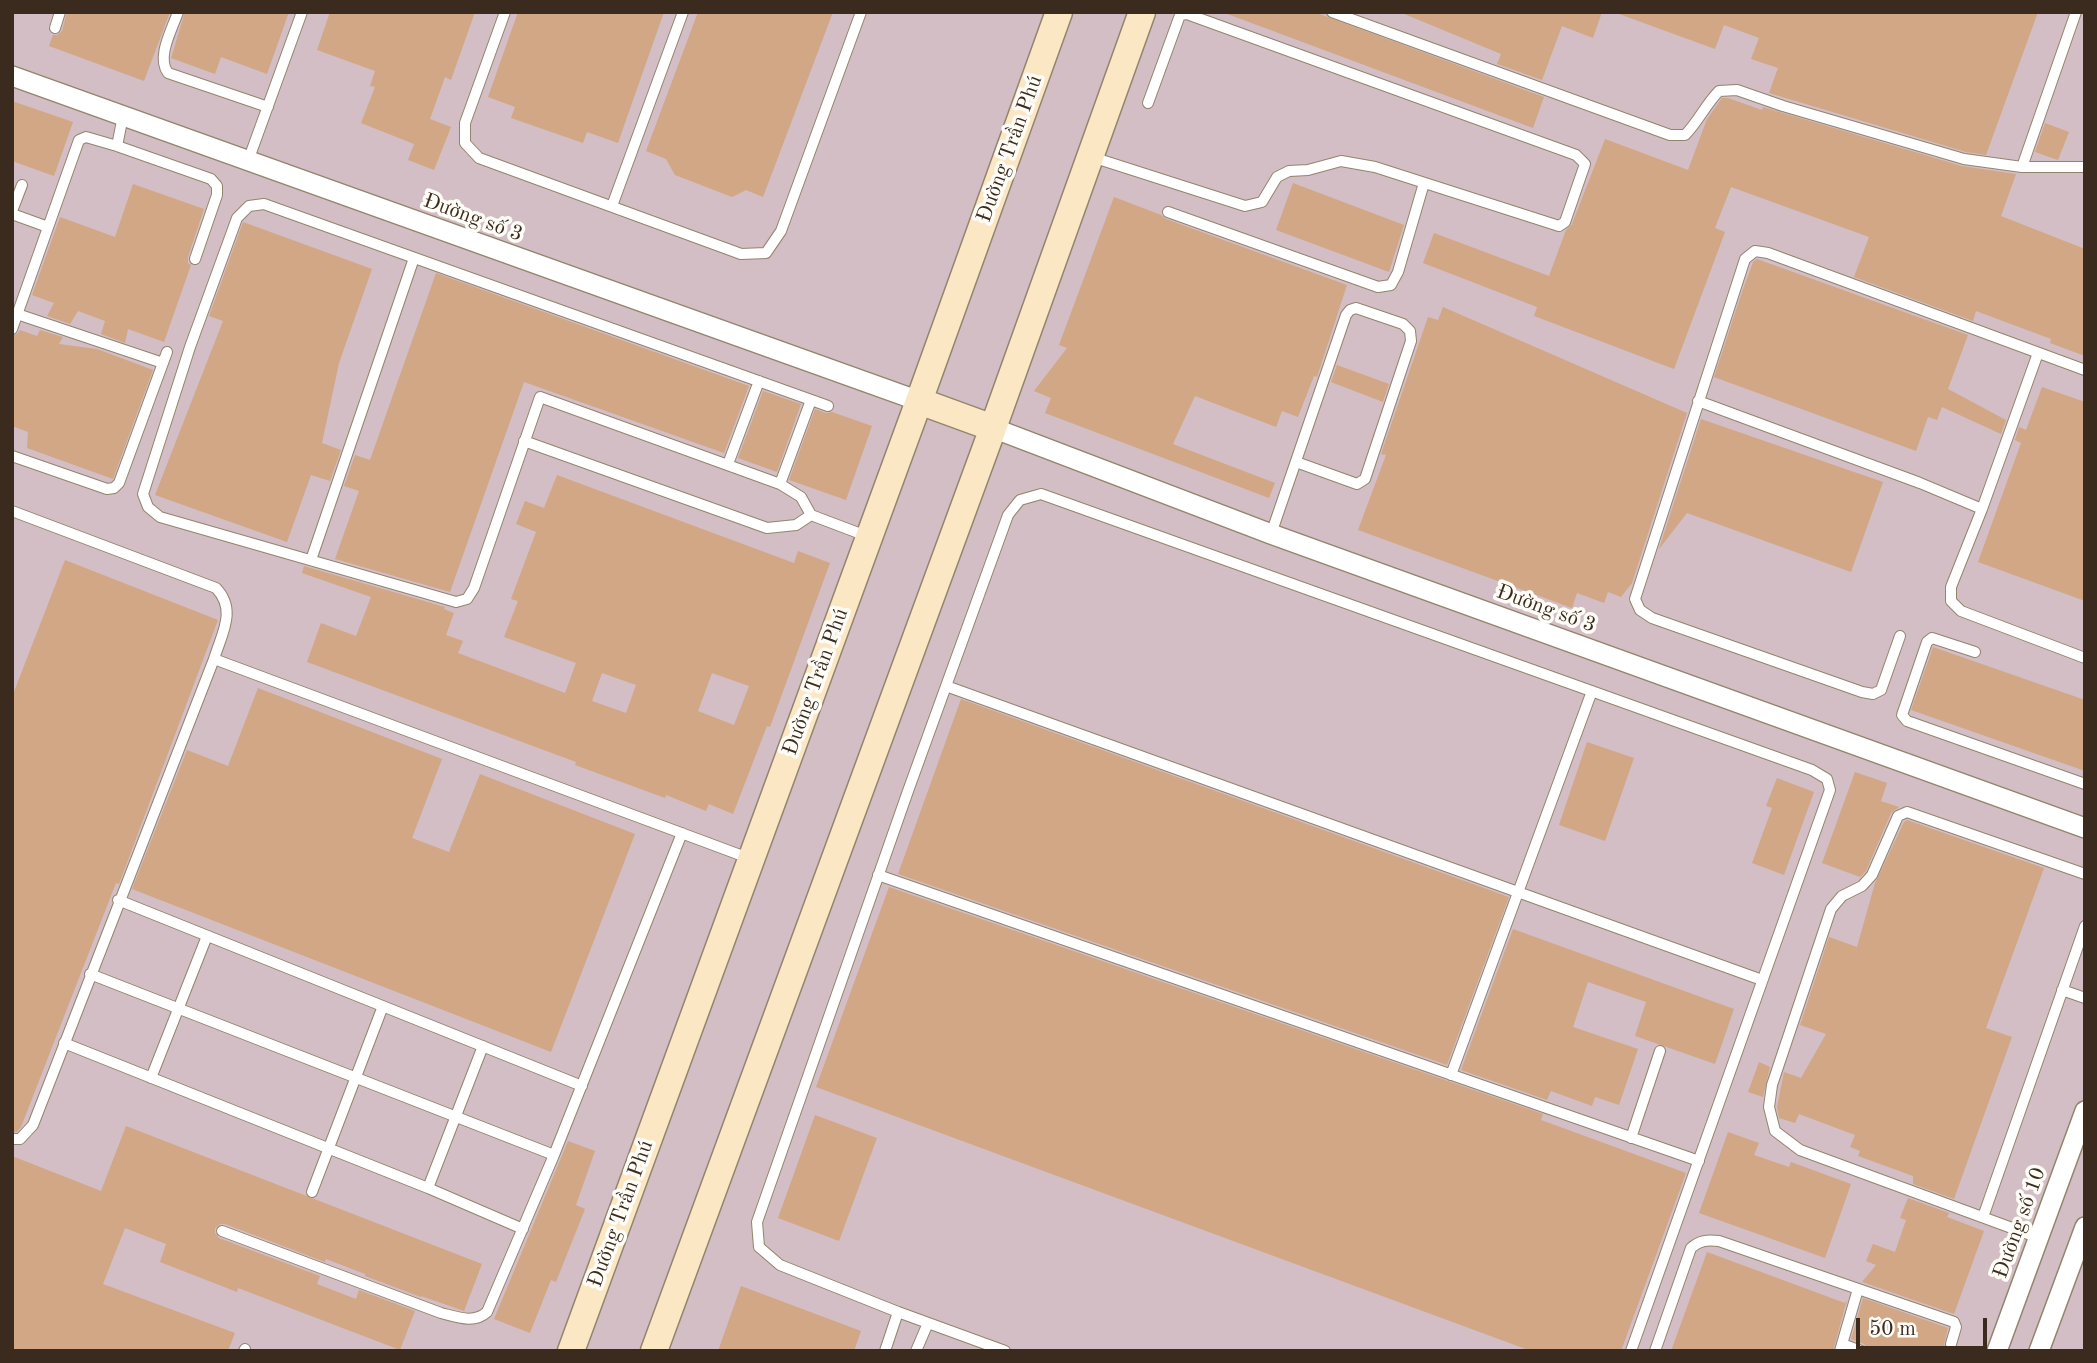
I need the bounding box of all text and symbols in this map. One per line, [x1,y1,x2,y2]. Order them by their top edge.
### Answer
street label: Đường Trần Phú [972,72,1048,226]
street label: Đường số 3 [420,188,526,248]
street label: Đường số 3 [1493,579,1599,639]
street label: Đường Trần Phú [778,605,854,759]
street label: Đường Trần Phú [583,1137,659,1291]
street label: Đường số 10 [1988,1164,2052,1282]
scale bar [1859,1304,1990,1348]
text: 50 m [1869,1319,1916,1340]

